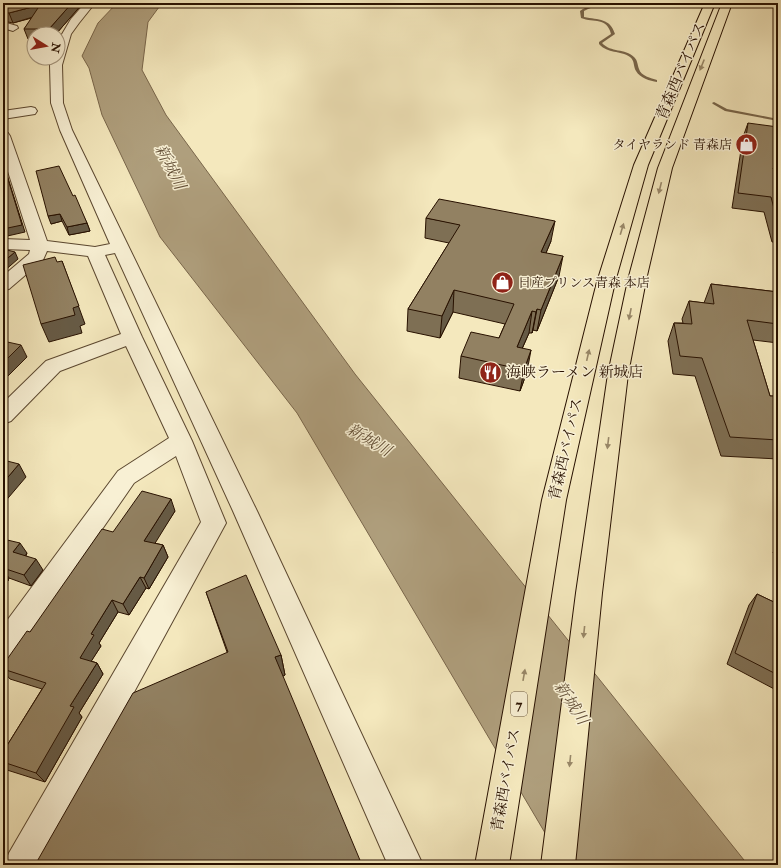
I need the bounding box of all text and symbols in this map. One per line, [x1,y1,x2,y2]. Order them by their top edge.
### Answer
street label: 青森西バイパス [652,19,710,123]
north arrow [26,26,66,66]
text: N [48,41,63,55]
one-way arrow [699,60,705,72]
shop icon: タイヤランド 青森店 [734,132,760,158]
place label: タイヤランド 青森店 [613,137,732,153]
water label: 新城川 [150,141,191,195]
one-way arrow [656,182,662,194]
one-way arrow [619,223,625,235]
shop icon: 日産プリンス青森 本店 [489,270,515,296]
place label: 日産プリンス青森 本店 [518,275,650,291]
one-way arrow [627,308,633,321]
one-way arrow [586,349,592,361]
restaurant icon: 海峡ラーメン 新城店 [478,359,504,385]
place label: 海峡ラーメン 新城店 [506,363,643,382]
street label: 青森西バイパス [545,396,587,502]
water label: 新城川 [343,419,396,462]
one-way arrow [605,437,611,449]
one-way arrow [581,626,587,638]
one-way arrow [521,669,527,681]
water label: 新城川 [550,677,594,730]
road number: 7 [511,692,527,716]
street label: 青森西バイパス [488,727,524,833]
one-way arrow [566,755,573,767]

